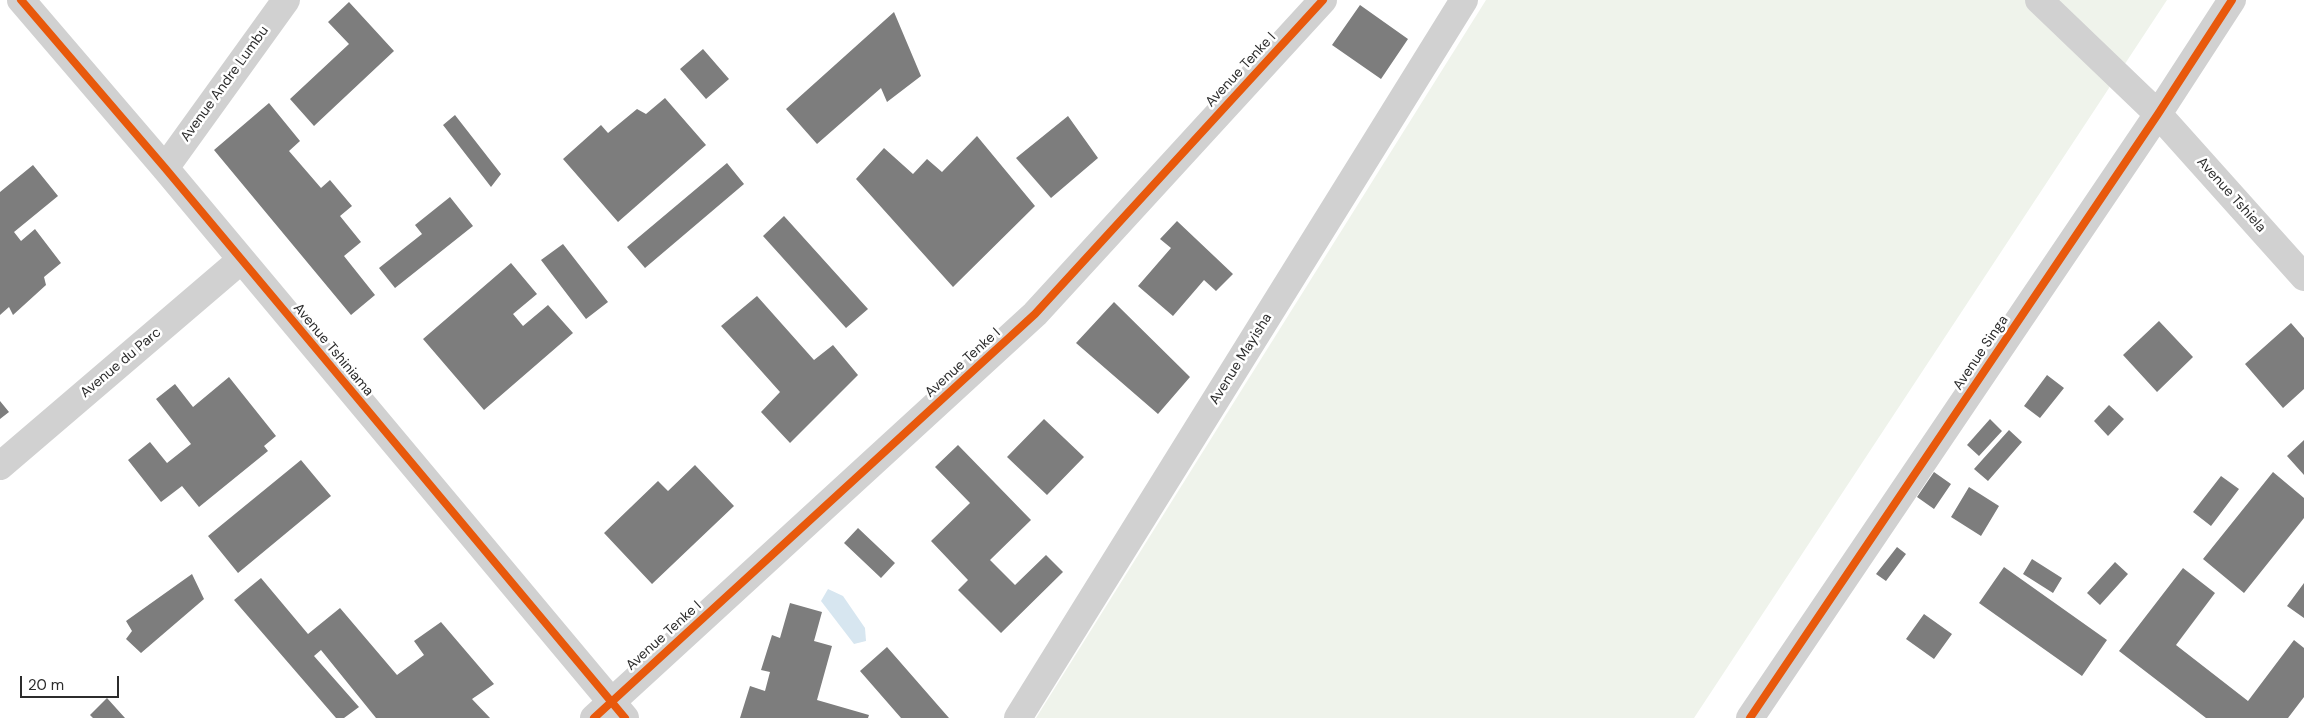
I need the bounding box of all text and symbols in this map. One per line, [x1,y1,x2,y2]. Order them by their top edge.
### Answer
street label: Avenue Andre Lumbu [177,23,273,145]
street label: Avenue Tenke I [1202,29,1280,111]
street label: Avenue Tshiela [2193,154,2269,236]
street label: Avenue Tshiniama [289,300,377,400]
street label: Avenue Mayisha [1206,310,1276,408]
street label: Avenue Singa [1950,313,2012,393]
street label: Avenue du Parc [77,324,165,402]
street label: Avenue Tenke I [922,325,1004,401]
street label: Avenue Tenke I [623,598,705,674]
scale bar [22,666,121,698]
text: 20 m [28,675,64,695]

